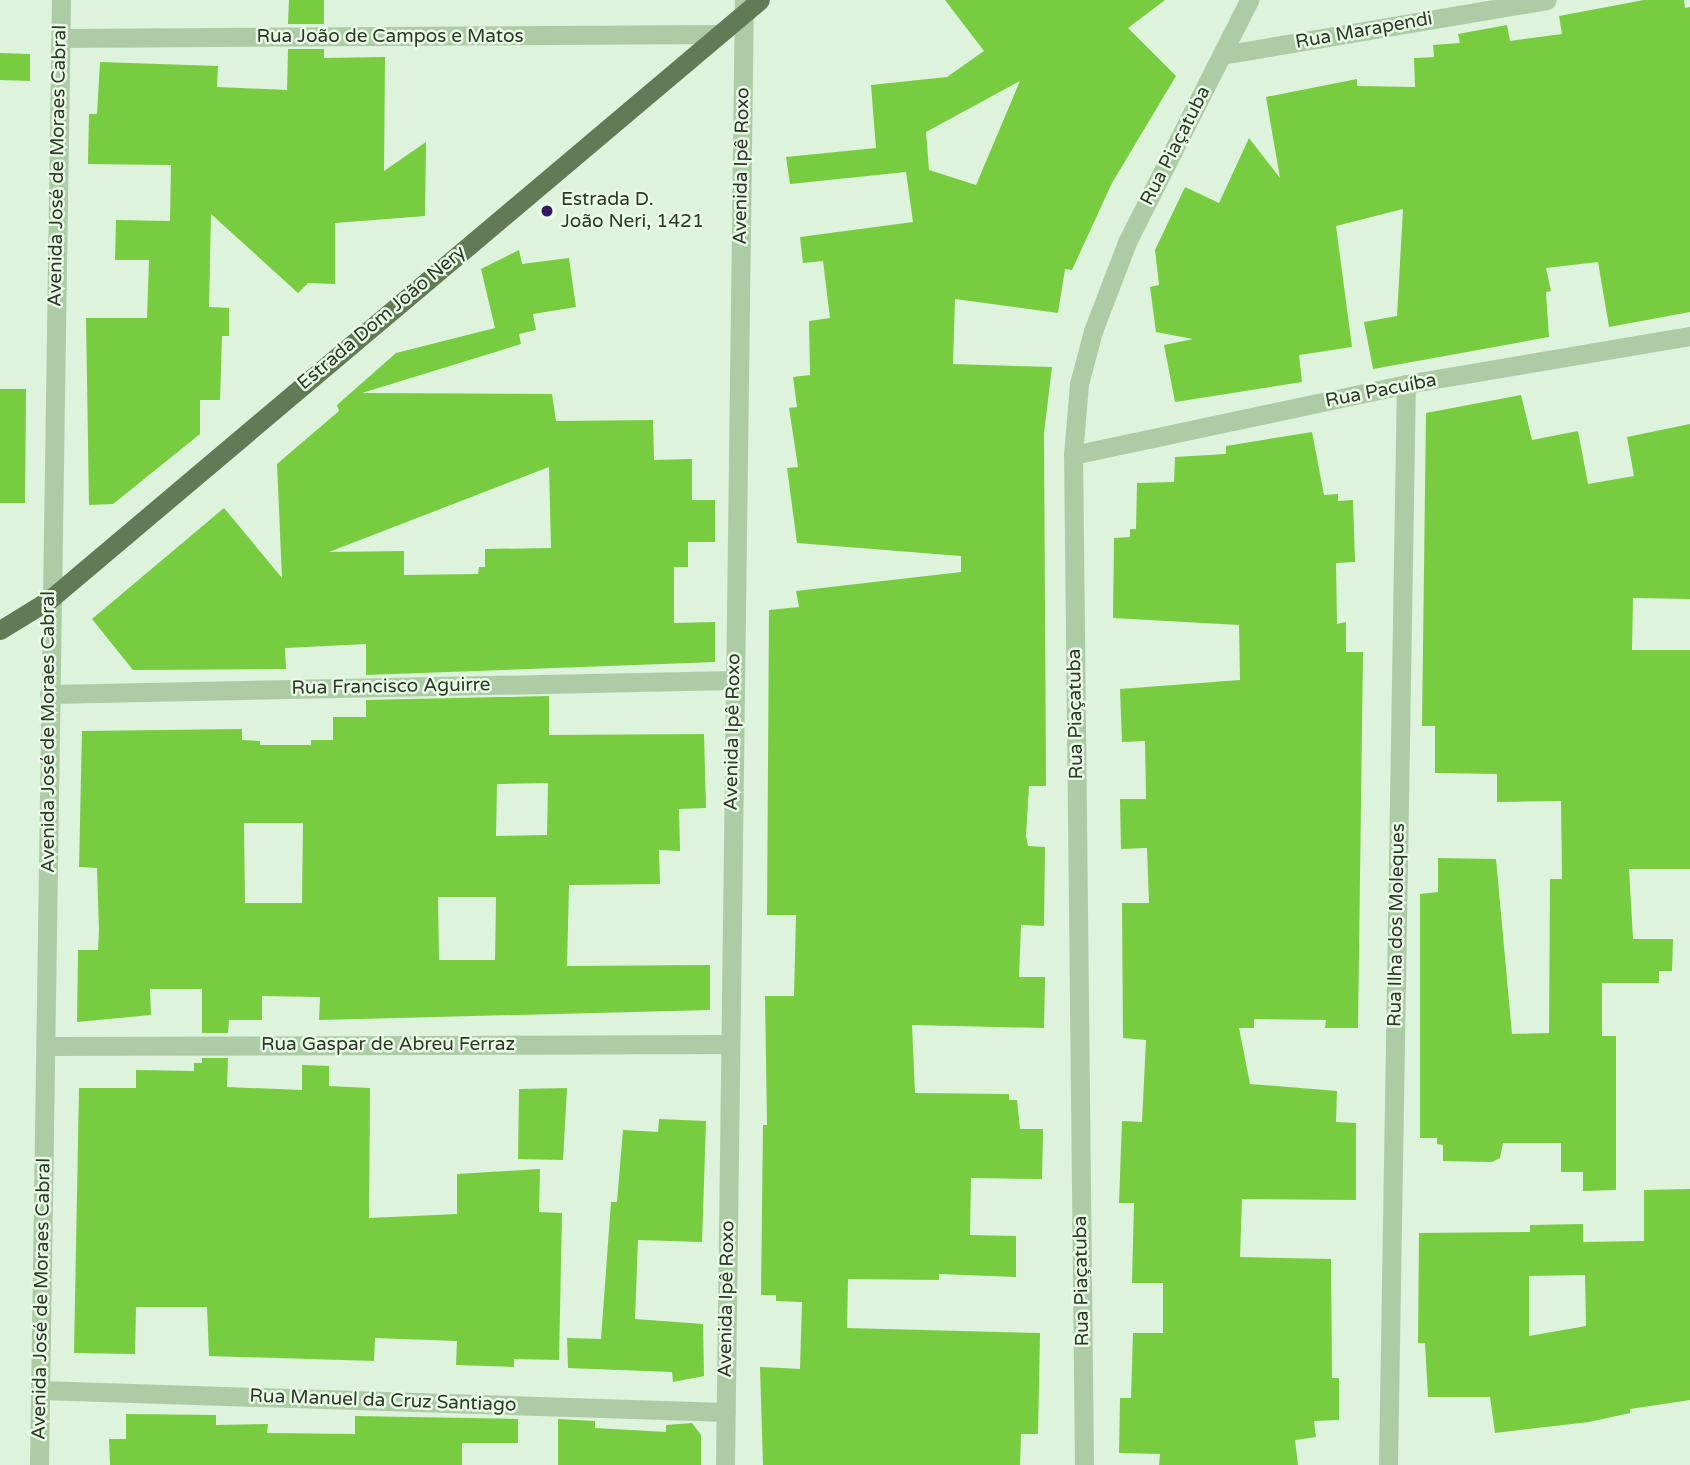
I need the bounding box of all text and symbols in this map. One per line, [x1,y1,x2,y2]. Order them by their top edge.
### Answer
street label: Rua Marapendi [1294,8,1434,54]
street label: Avenida José de Moraes Cabral [44,25,72,307]
street label: Rua João de Campos e Matos [256,26,524,48]
street label: Rua Piaçatuba [1136,83,1216,209]
street label: Avenida Ipê Roxo [729,87,755,245]
place label: Estrada D. João Neri, 1421 [561,189,704,233]
marker: Estrada D. João Neri, 1421 [539,203,555,219]
street label: Estrada Dom João Nery [293,241,471,395]
street label: Rua Pacuíba [1323,369,1439,413]
street label: Avenida José de Moraes Cabral [38,591,60,873]
street label: Rua Piaçatuba [1063,648,1089,780]
street label: Avenida Ipê Roxo [720,653,746,811]
street label: Rua Francisco Aguirre [291,674,491,700]
street label: Rua Ilha dos Moleques [1384,823,1410,1027]
street label: Rua Gaspar de Abreu Ferraz [261,1034,515,1056]
street label: Avenida José de Moraes Cabral [28,1158,56,1440]
street label: Rua Piaçatuba [1069,1215,1095,1347]
street label: Avenida Ipê Roxo [714,1220,740,1378]
street label: Rua Manuel da Cruz Santiago [249,1385,517,1417]

